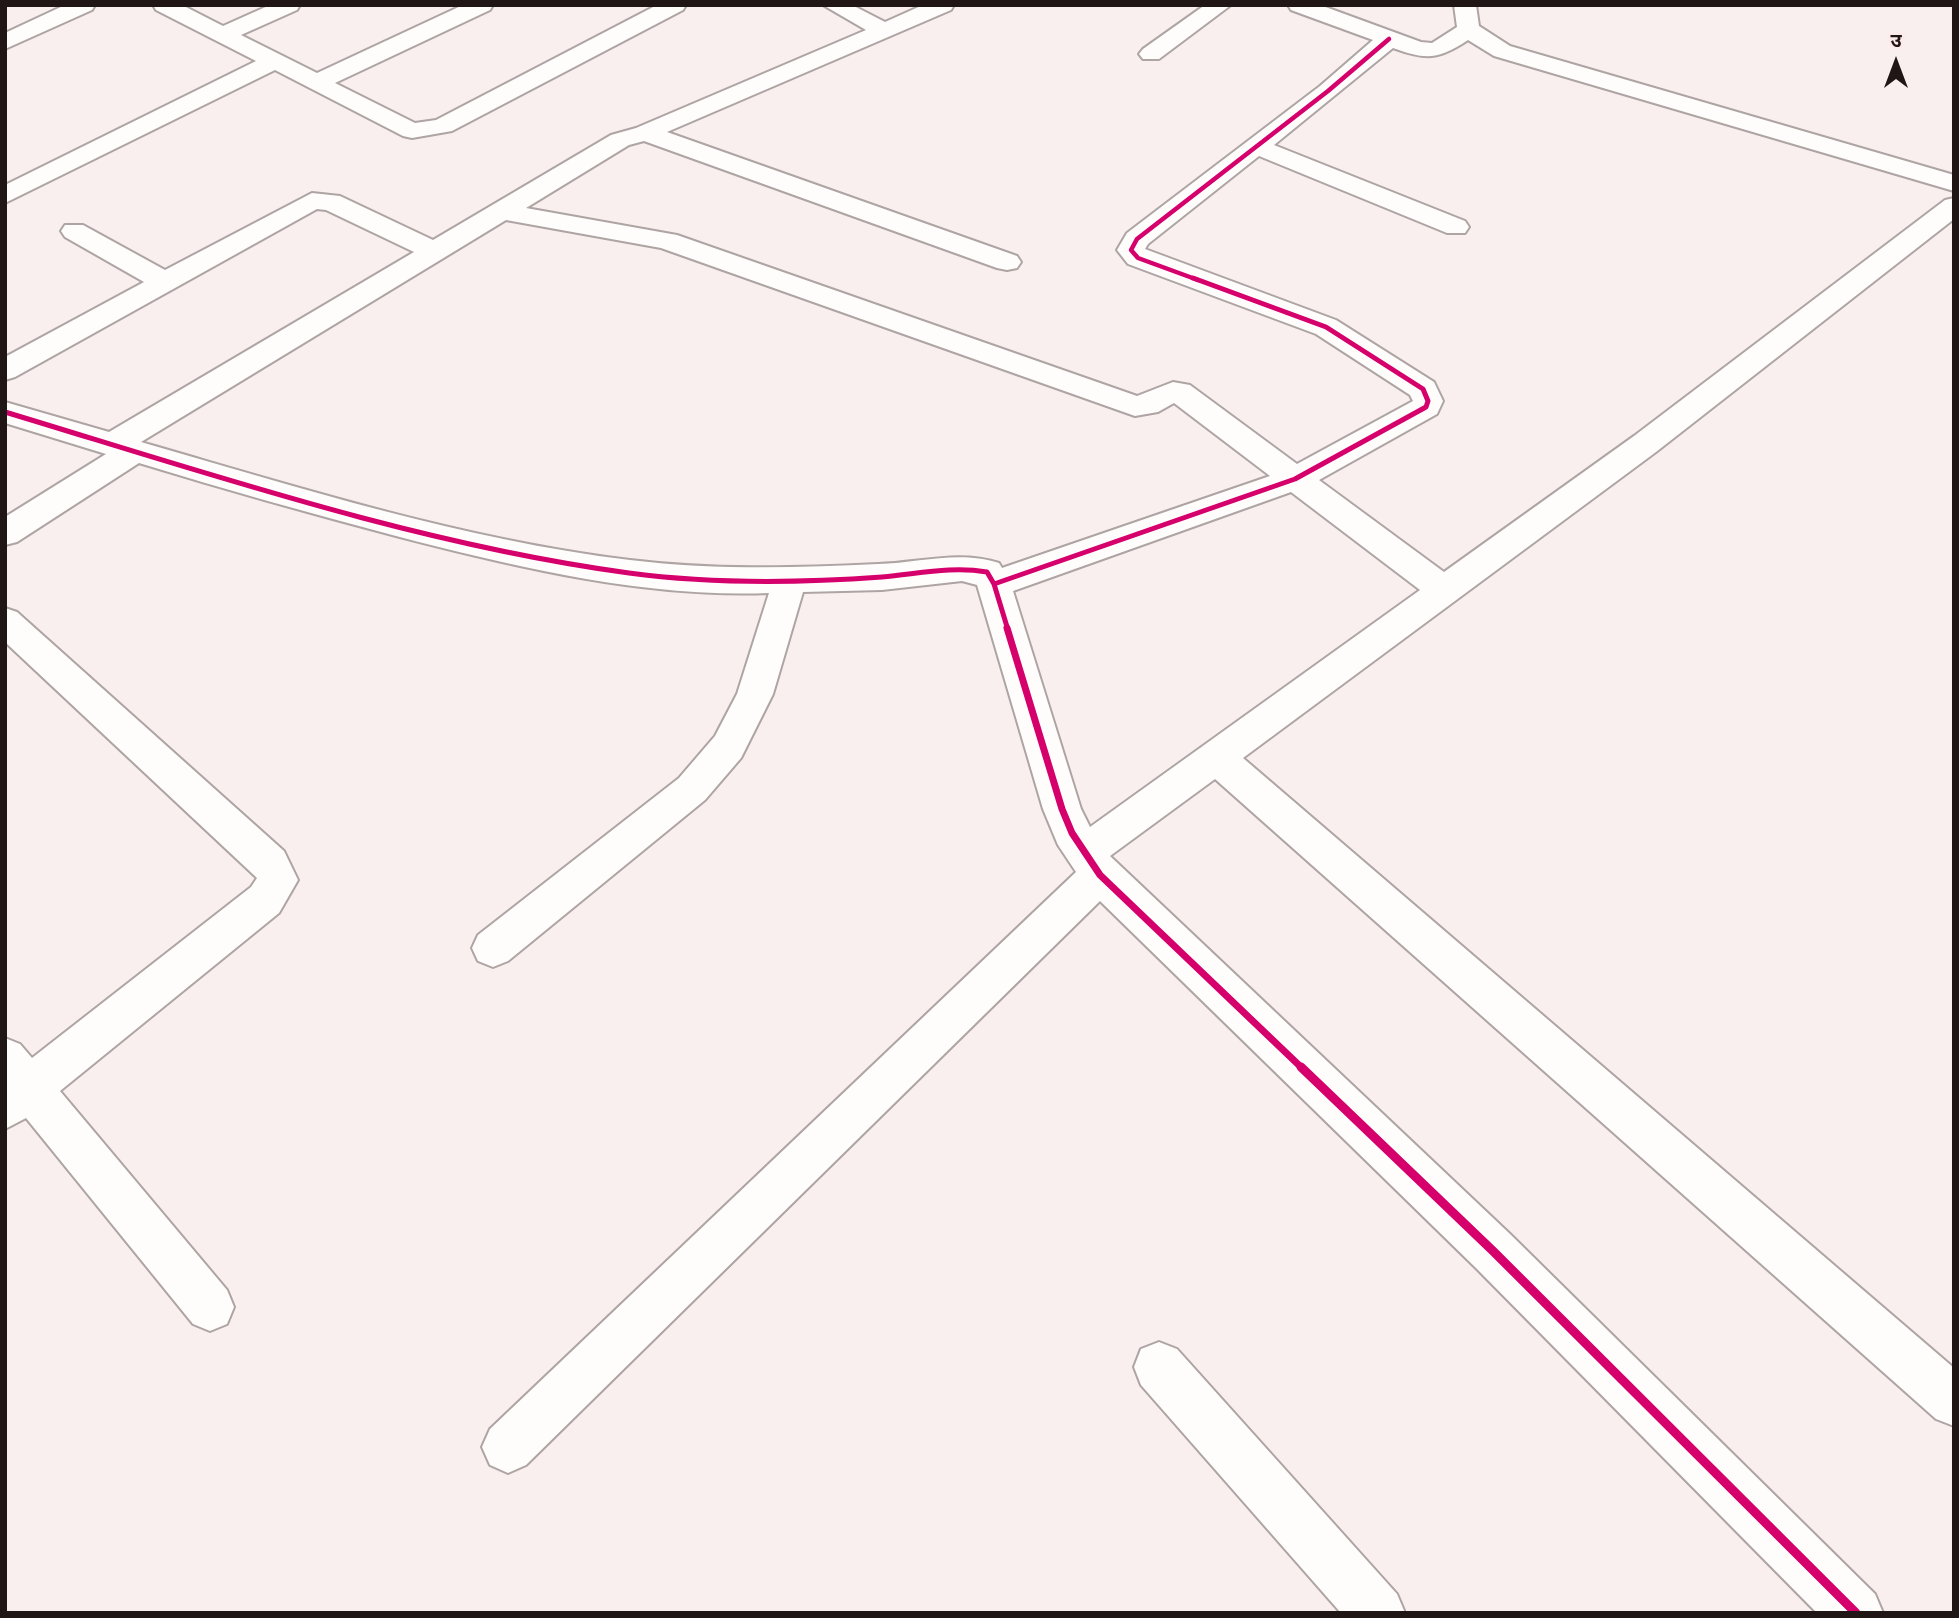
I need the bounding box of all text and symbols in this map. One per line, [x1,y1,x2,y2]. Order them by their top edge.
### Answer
north arrow [1861,28,1931,98]
text: उ [1890,30,1902,53]

